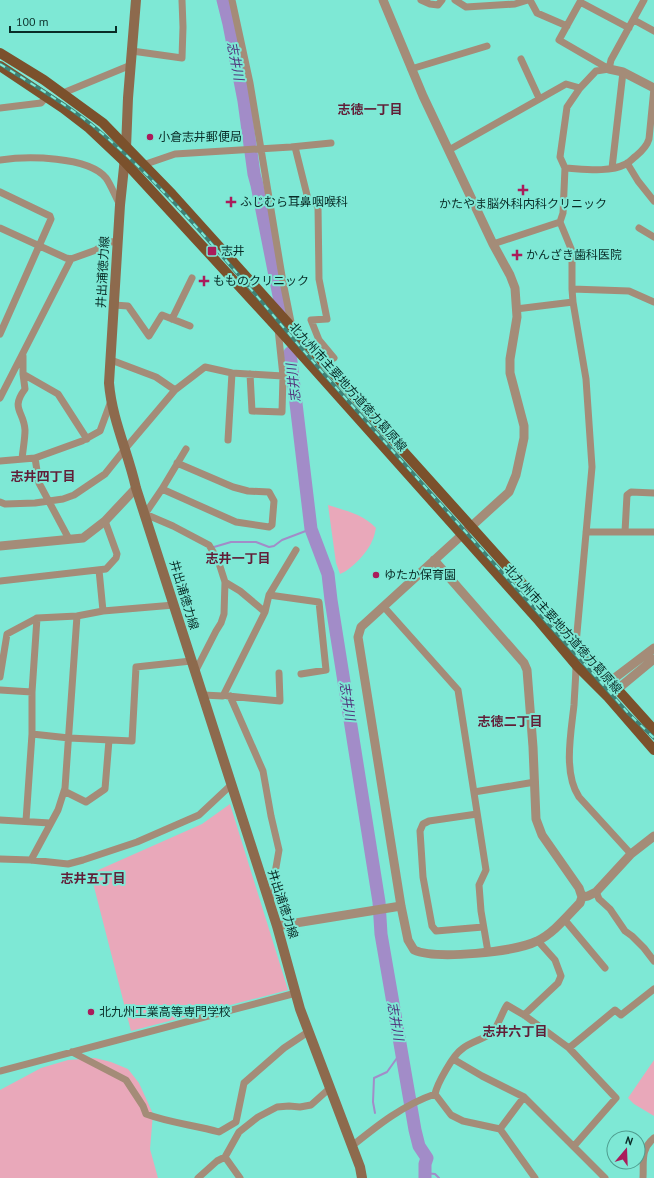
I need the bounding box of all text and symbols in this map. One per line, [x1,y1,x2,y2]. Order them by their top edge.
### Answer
scale bar [10,8,116,34]
text: 100 m [16,14,49,29]
water label: 志井川 [223,40,248,84]
district label: 志徳一丁目 [337,101,403,118]
place label: 小倉志井郵便局 [158,129,242,144]
marker: 小倉志井郵便局 [145,132,155,142]
marker: かたやま脳外科内科クリニック [517,184,529,196]
place label: ふじむら耳鼻咽喉科 [240,194,348,209]
marker: ふじむら耳鼻咽喉科 [225,196,237,208]
place label: かたやま脳外科内科クリニック [439,196,607,211]
street label: 井出浦徳力線 [93,236,112,308]
place label: 志井 [221,243,245,258]
marker: 志井 [206,245,218,257]
place label: かんざき歯科医院 [526,247,622,262]
marker: かんざき歯科医院 [511,249,523,261]
place label: もものクリニック [213,273,309,288]
marker: もものクリニック [198,275,210,287]
street label: 北九州市主要地方道徳力葛原線 [287,319,410,454]
water label: 志井川 [282,361,304,403]
district label: 志井四丁目 [10,468,76,485]
district label: 志井一丁目 [205,550,271,567]
street label: 井出浦徳力線 [167,558,202,631]
street label: 北九州市主要地方道徳力葛原線 [502,561,625,696]
place label: ゆたか保育園 [384,567,456,582]
marker: ゆたか保育園 [371,570,381,580]
water label: 志井川 [336,680,359,724]
district label: 志徳二丁目 [477,713,543,730]
street label: 井出浦徳力線 [265,867,302,940]
district label: 志井五丁目 [60,870,126,887]
water label: 志井川 [384,1000,408,1044]
place label: 北九州工業高等専門学校 [99,1004,231,1019]
marker: 北九州工業高等専門学校 [86,1007,96,1017]
district label: 志井六丁目 [482,1023,548,1040]
north arrow [606,1130,646,1170]
text: N [624,1133,635,1148]

